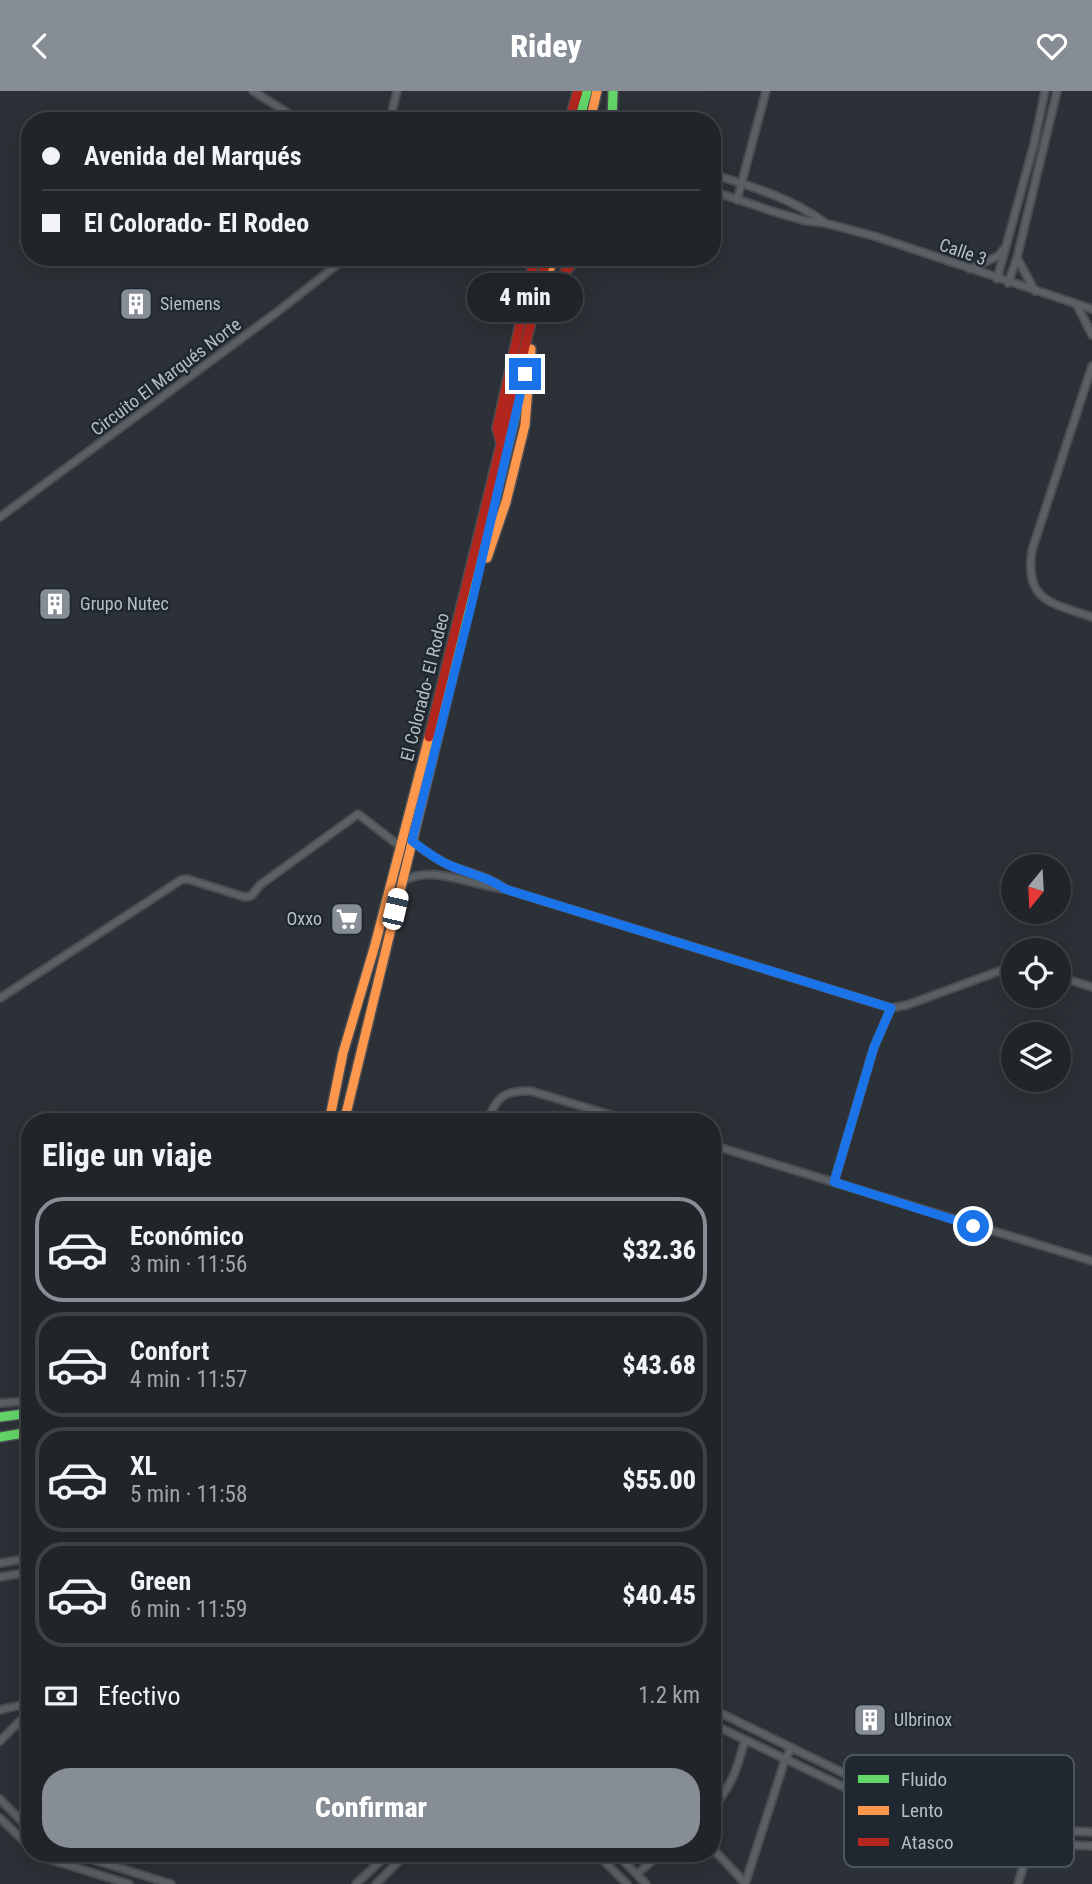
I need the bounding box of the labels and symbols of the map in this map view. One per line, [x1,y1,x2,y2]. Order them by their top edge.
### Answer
street label: Calle 3 [937,234,990,269]
callout: 4 min [467,273,583,321]
building icon: Siemens [117,285,155,323]
place label: Siemens [160,293,221,314]
street label: Circuito El Marqués Norte [87,313,245,440]
route end [509,358,541,390]
building icon: Grupo Nutec [36,585,74,623]
place label: Grupo Nutec [80,593,169,614]
street label: El Colorado- El Rodeo [396,611,453,763]
north arrow [1001,854,1071,924]
car [381,886,410,932]
supermarket icon: Oxxo [328,900,366,938]
place label: Oxxo [287,908,322,929]
route start [957,1210,989,1242]
building icon: Ulbrinox [851,1701,889,1739]
place label: Ulbrinox [894,1709,952,1730]
legend [844,1755,1074,1867]
text: Fluido [901,1768,947,1791]
text: Lento [901,1799,943,1822]
text: Atasco [901,1831,954,1854]

